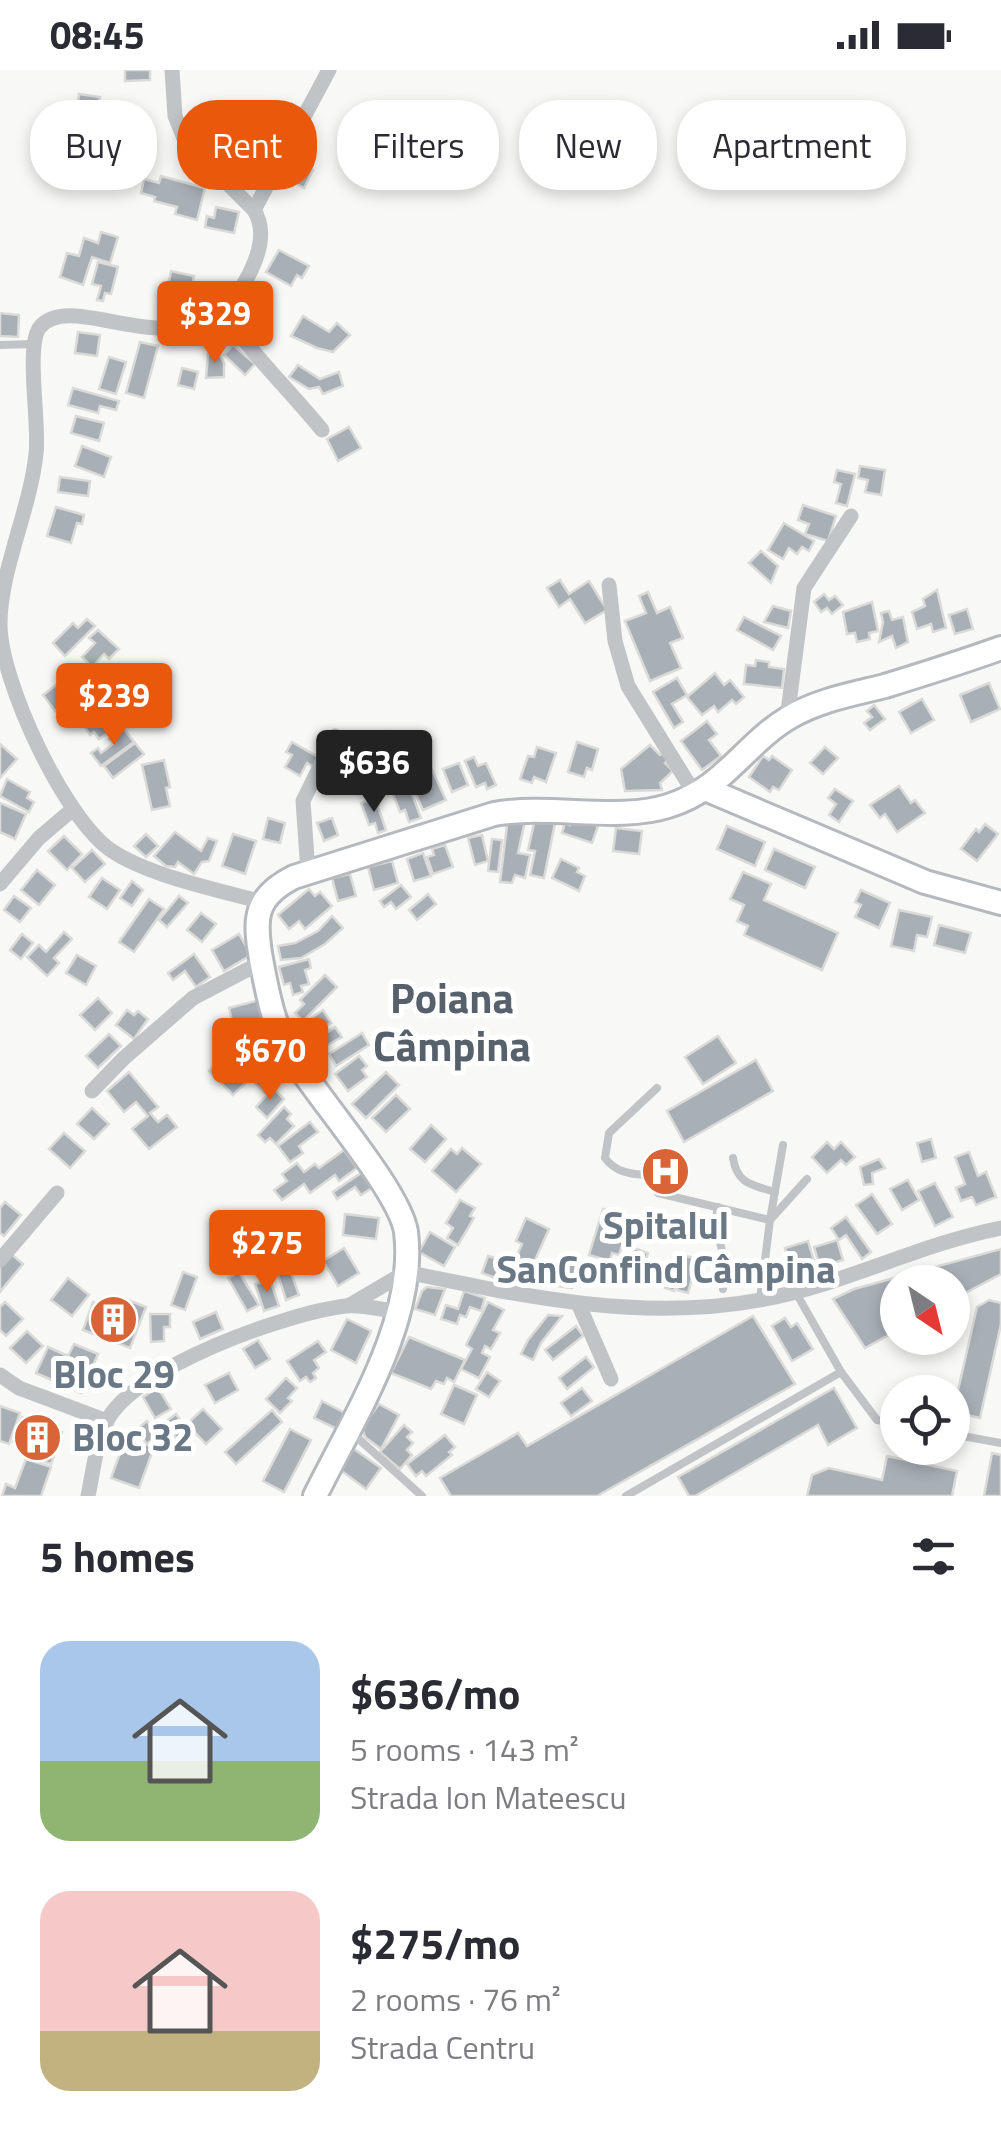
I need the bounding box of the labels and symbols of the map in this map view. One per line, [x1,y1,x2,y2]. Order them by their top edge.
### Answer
pin: $329 [156,281,274,366]
pin: $239 [55,663,173,748]
pin: $636 [315,730,433,815]
district label: Poiana Câmpina [373,965,531,1077]
pin: $670 [211,1018,329,1103]
hospital icon: Spitalul SanConfind Câmpina [640,1145,692,1197]
place label: Spitalul SanConfind Câmpina [496,1196,836,1298]
pin: $275 [208,1210,326,1295]
north arrow [880,1265,970,1355]
building icon: Bloc 29 [88,1294,140,1346]
place label: Bloc 29 [53,1345,175,1403]
place label: Bloc 32 [72,1408,194,1466]
building icon: Bloc 32 [11,1411,63,1463]

